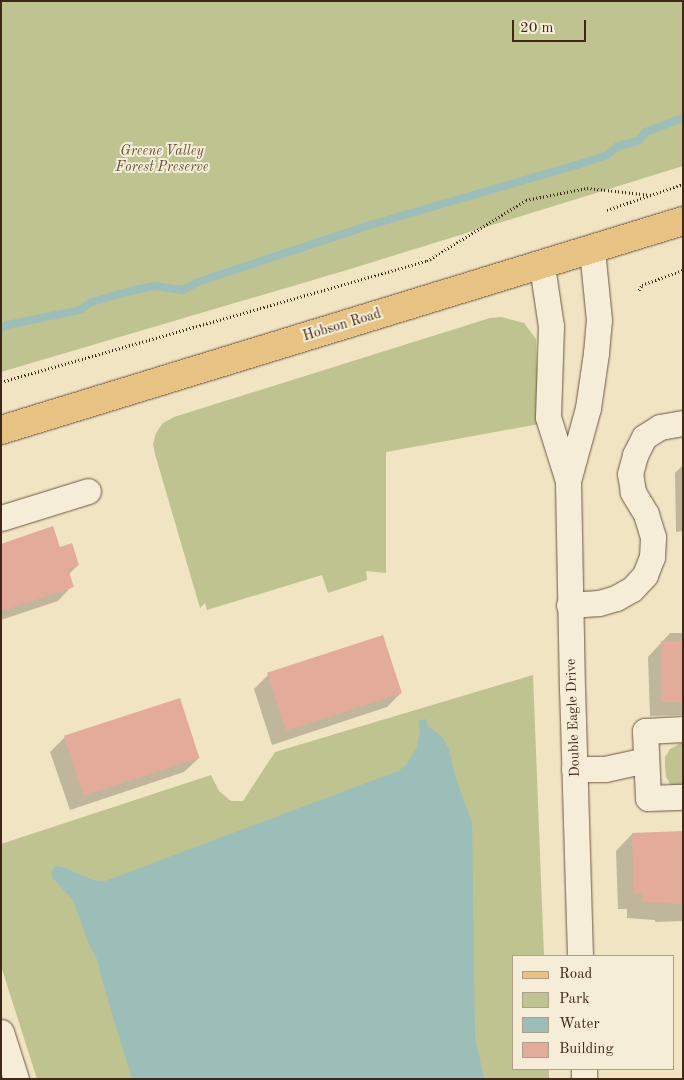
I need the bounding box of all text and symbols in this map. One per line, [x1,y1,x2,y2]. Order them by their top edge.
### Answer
scale bar [514,10,588,42]
text: 20 m [520,21,554,36]
park label: Greene Valley Forest Preserve [116,143,208,176]
street label: Hobson Road [301,305,383,345]
street label: Double Eagle Drive [563,658,583,778]
legend [512,955,674,1070]
text: Road [559,967,592,982]
text: Park [559,992,590,1007]
text: Water [559,1017,600,1032]
text: Building [559,1042,614,1057]

